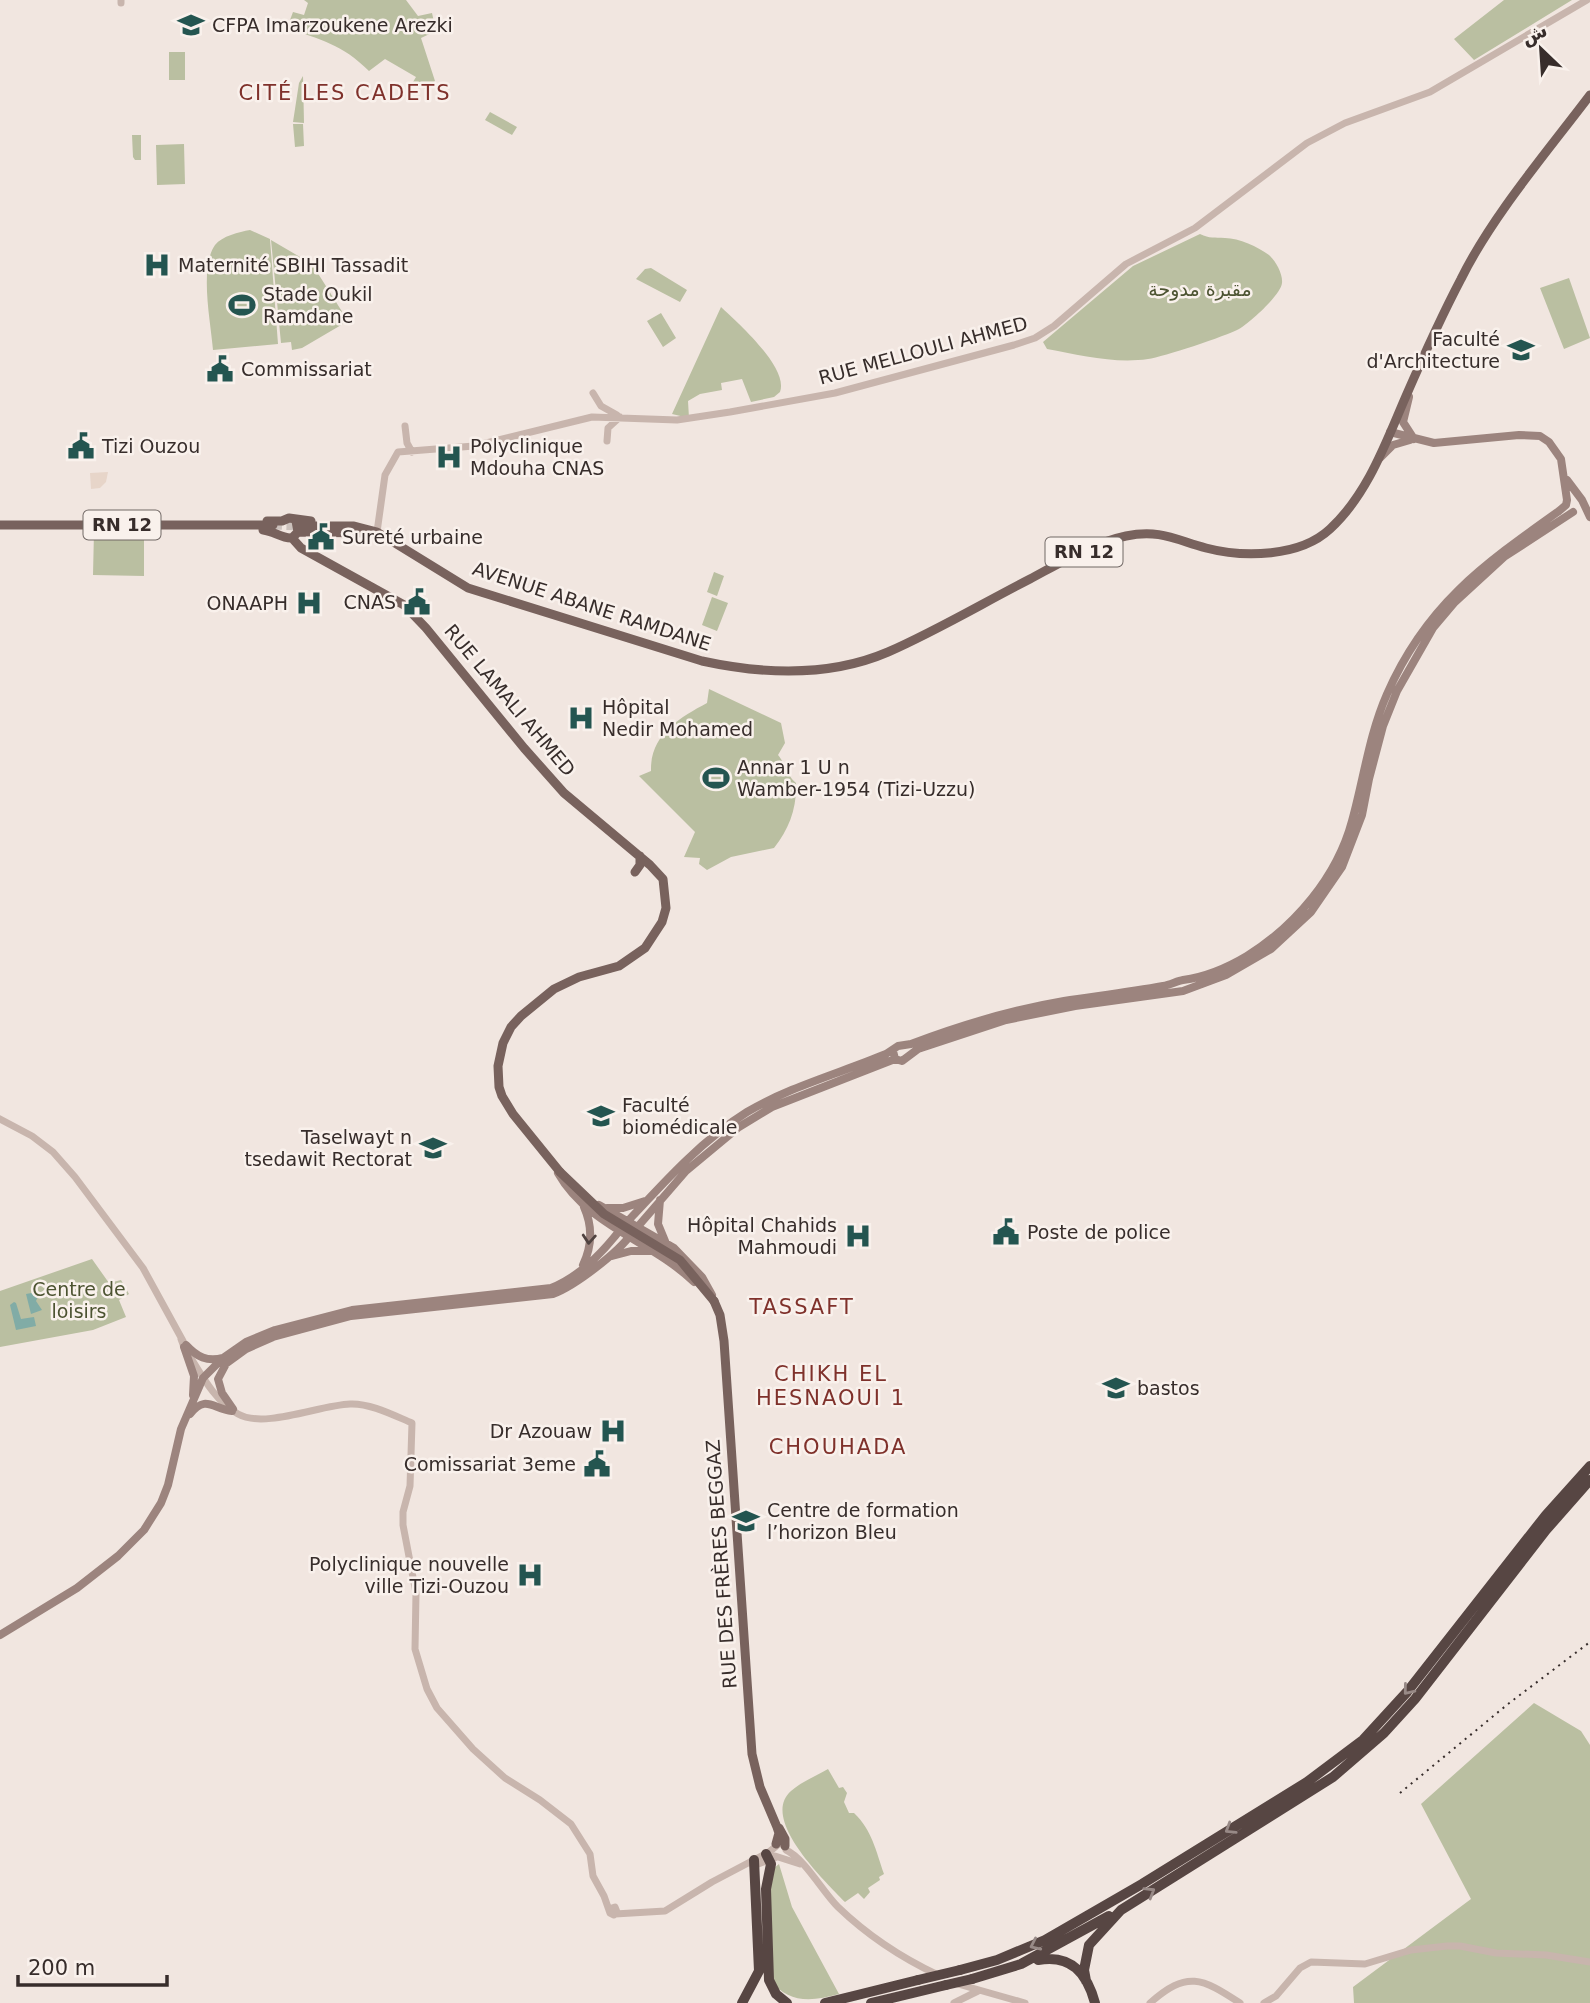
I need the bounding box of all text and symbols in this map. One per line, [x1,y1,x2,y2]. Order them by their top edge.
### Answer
school or university icon: CFPA Imarzoukene Arezki [176,10,206,40]
place label: CFPA Imarzoukene Arezki [212,14,453,36]
north arrow [1506,14,1576,84]
text: ش [1517,18,1551,50]
district label: CITÉ LES CADETS [238,80,452,105]
hospital icon: Maternité SBIHI Tassadit [142,250,172,280]
place label: Maternité SBIHI Tassadit [178,254,408,276]
park label: مقبرة مدوحة [1148,278,1252,301]
place label: Stade Oukil Ramdane [263,283,373,327]
sports icon: Stade Oukil Ramdane [227,290,257,320]
street label: RUE MELLOULI AHMED [816,311,1030,389]
place label: Faculté d'Architecture [1366,328,1500,372]
school or university icon: Faculté d'Architecture [1506,335,1536,365]
public building icon: Commissariat [205,354,235,384]
place label: Commissariat [241,358,372,380]
public building icon: Tizi Ouzou [66,431,96,461]
place label: Tizi Ouzou [101,435,200,457]
place label: Polyclinique Mdouha CNAS [470,435,604,479]
hospital icon: Polyclinique Mdouha CNAS [434,442,464,472]
road number: RN 12 [83,510,160,540]
public building icon: Sureté urbaine [306,522,336,552]
place label: Sureté urbaine [342,526,483,548]
road number: RN 12 [1046,538,1122,566]
street label: AVENUE ABANE RAMDANE [470,557,714,655]
public building icon: CNAS [402,587,432,617]
hospital icon: ONAAPH [294,588,324,618]
place label: CNAS [343,591,396,613]
place label: ONAAPH [207,592,288,614]
street label: RUE LAMALI AHMED [440,620,580,780]
place label: Hôpital Nedir Mohamed [602,696,753,740]
hospital icon: Hôpital Nedir Mohamed [566,703,596,733]
place label: Annar 1 U n Wamber-1954 (Tizi-Uzzu) [737,756,975,800]
sports icon: Annar 1 U n Wamber-1954 (Tizi-Uzzu) [701,763,731,793]
place label: Faculté biomédicale [622,1094,738,1138]
school or university icon: Faculté biomédicale [586,1101,616,1131]
place label: Taselwayt n tsedawit Rectorat [244,1126,412,1170]
school or university icon: Taselwayt n tsedawit Rectorat [418,1133,448,1163]
place label: Hôpital Chahids Mahmoudi [687,1214,837,1258]
public building icon: Poste de police [991,1217,1021,1247]
hospital icon: Hôpital Chahids Mahmoudi [843,1221,873,1251]
place label: Poste de police [1027,1221,1171,1243]
one-way arrow [582,1234,597,1245]
park label: Centre de loisirs [32,1278,126,1322]
district label: TASSAFT [748,1295,855,1319]
district label: CHIKH EL HESNAOUI 1 [756,1362,906,1410]
school or university icon: bastos [1101,1373,1131,1403]
place label: bastos [1137,1377,1200,1399]
hospital icon: Dr Azouaw [598,1416,628,1446]
place label: Dr Azouaw [490,1420,592,1442]
district label: CHOUHADA [769,1435,907,1459]
street label: RUE DES FRÈRES BEGGAZ [701,1439,741,1689]
public building icon: Comissariat 3eme [582,1449,612,1479]
place label: Comissariat 3eme [404,1453,576,1475]
place label: Centre de formation l’horizon Bleu [767,1499,959,1543]
school or university icon: Centre de formation l’horizon Bleu [731,1506,761,1536]
place label: Polyclinique nouvelle ville Tizi-Ouzou [309,1553,509,1597]
hospital icon: Polyclinique nouvelle ville Tizi-Ouzou [515,1560,545,1590]
one-way arrow [1404,1681,1416,1694]
one-way arrow [1225,1821,1238,1834]
one-way arrow [1143,1887,1156,1900]
one-way arrow [1030,1937,1042,1951]
scale bar [18,1944,166,1988]
text: 200 m [28,1956,95,1980]

